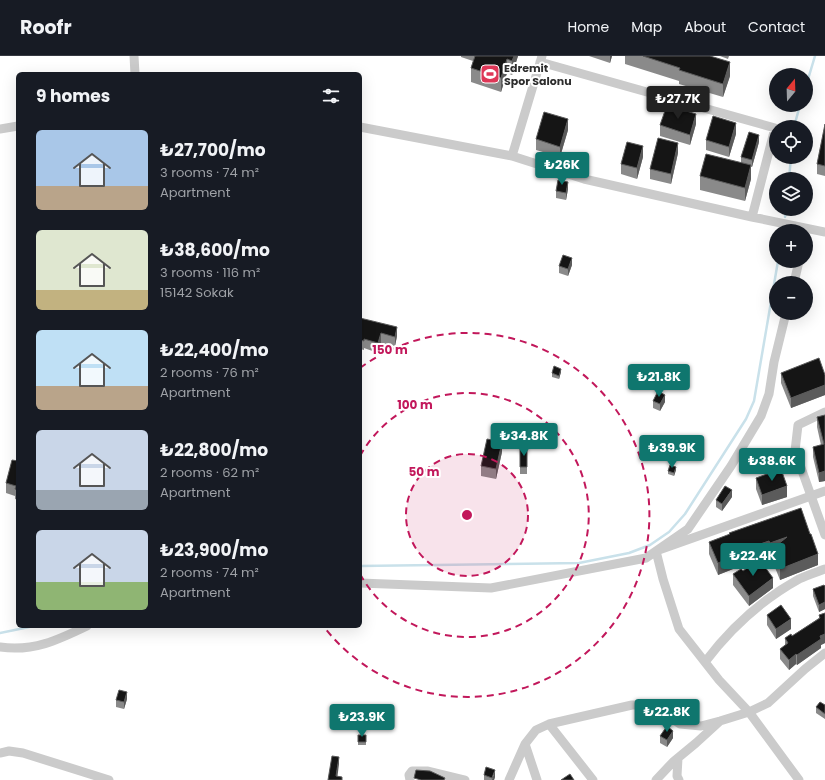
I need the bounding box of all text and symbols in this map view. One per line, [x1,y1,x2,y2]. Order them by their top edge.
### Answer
text: Roofr [20,14,72,41]
text: Home [567,17,609,37]
text: Map [631,17,662,37]
text: About [684,17,726,37]
text: Contact [748,17,805,37]
place label: Edremit Spor Salonu [504,60,572,89]
sports icon: Edremit Spor Salonu [479,63,501,85]
north arrow [769,68,813,112]
map controls [769,68,813,320]
text: 9 homes [36,84,110,108]
icon: filters [320,85,342,107]
pin: ₺27.7K [645,86,711,120]
text: ₺27.7K [656,89,700,108]
button: locate [769,120,813,164]
text: ₺27,700/mo [160,138,266,162]
icon: home [68,146,116,194]
pin: ₺26K [538,152,586,186]
text: ₺26K [544,155,580,174]
text: 3 rooms · 74 m² [160,163,259,182]
button: layers [769,172,813,216]
text: Apartment [160,183,230,202]
button: + [769,224,813,268]
text: ₺38,600/mo [160,238,270,262]
icon: home [68,246,116,294]
text: 3 rooms · 116 m² [160,263,260,282]
button: − [769,276,813,320]
text: 15142 Sokak [160,283,234,302]
text: ₺22,400/mo [160,338,269,362]
text: 150 m [372,341,408,358]
icon: home [68,346,116,394]
text: 2 rooms · 76 m² [160,363,259,382]
pin: ₺21.8K [626,364,692,398]
text: ₺21.8K [637,367,681,386]
text: Apartment [160,383,230,402]
text: 100 m [397,396,433,413]
pin: ₺34.8K [491,423,557,457]
text: ₺34.8K [500,426,548,445]
pin: ₺39.9K [639,435,705,469]
text: ₺22,800/mo [160,438,268,462]
text: ₺39.9K [648,438,696,457]
icon: home [68,446,116,494]
pin: ₺38.6K [739,448,805,482]
text: ₺38.6K [748,451,796,470]
text: 2 rooms · 62 m² [160,463,259,482]
text: 50 m [409,463,440,480]
text: Apartment [160,483,230,502]
centre of rings [460,508,474,522]
text: ₺23,900/mo [160,538,268,562]
pin: ₺22.4K [720,543,786,577]
icon: home [68,546,116,594]
text: ₺22.4K [729,546,777,565]
text: 2 rooms · 74 m² [160,563,259,582]
text: Apartment [160,583,230,602]
pin: ₺22.8K [634,699,700,733]
text: ₺22.8K [644,702,690,721]
pin: ₺23.9K [329,704,395,738]
text: ₺23.9K [339,707,385,726]

